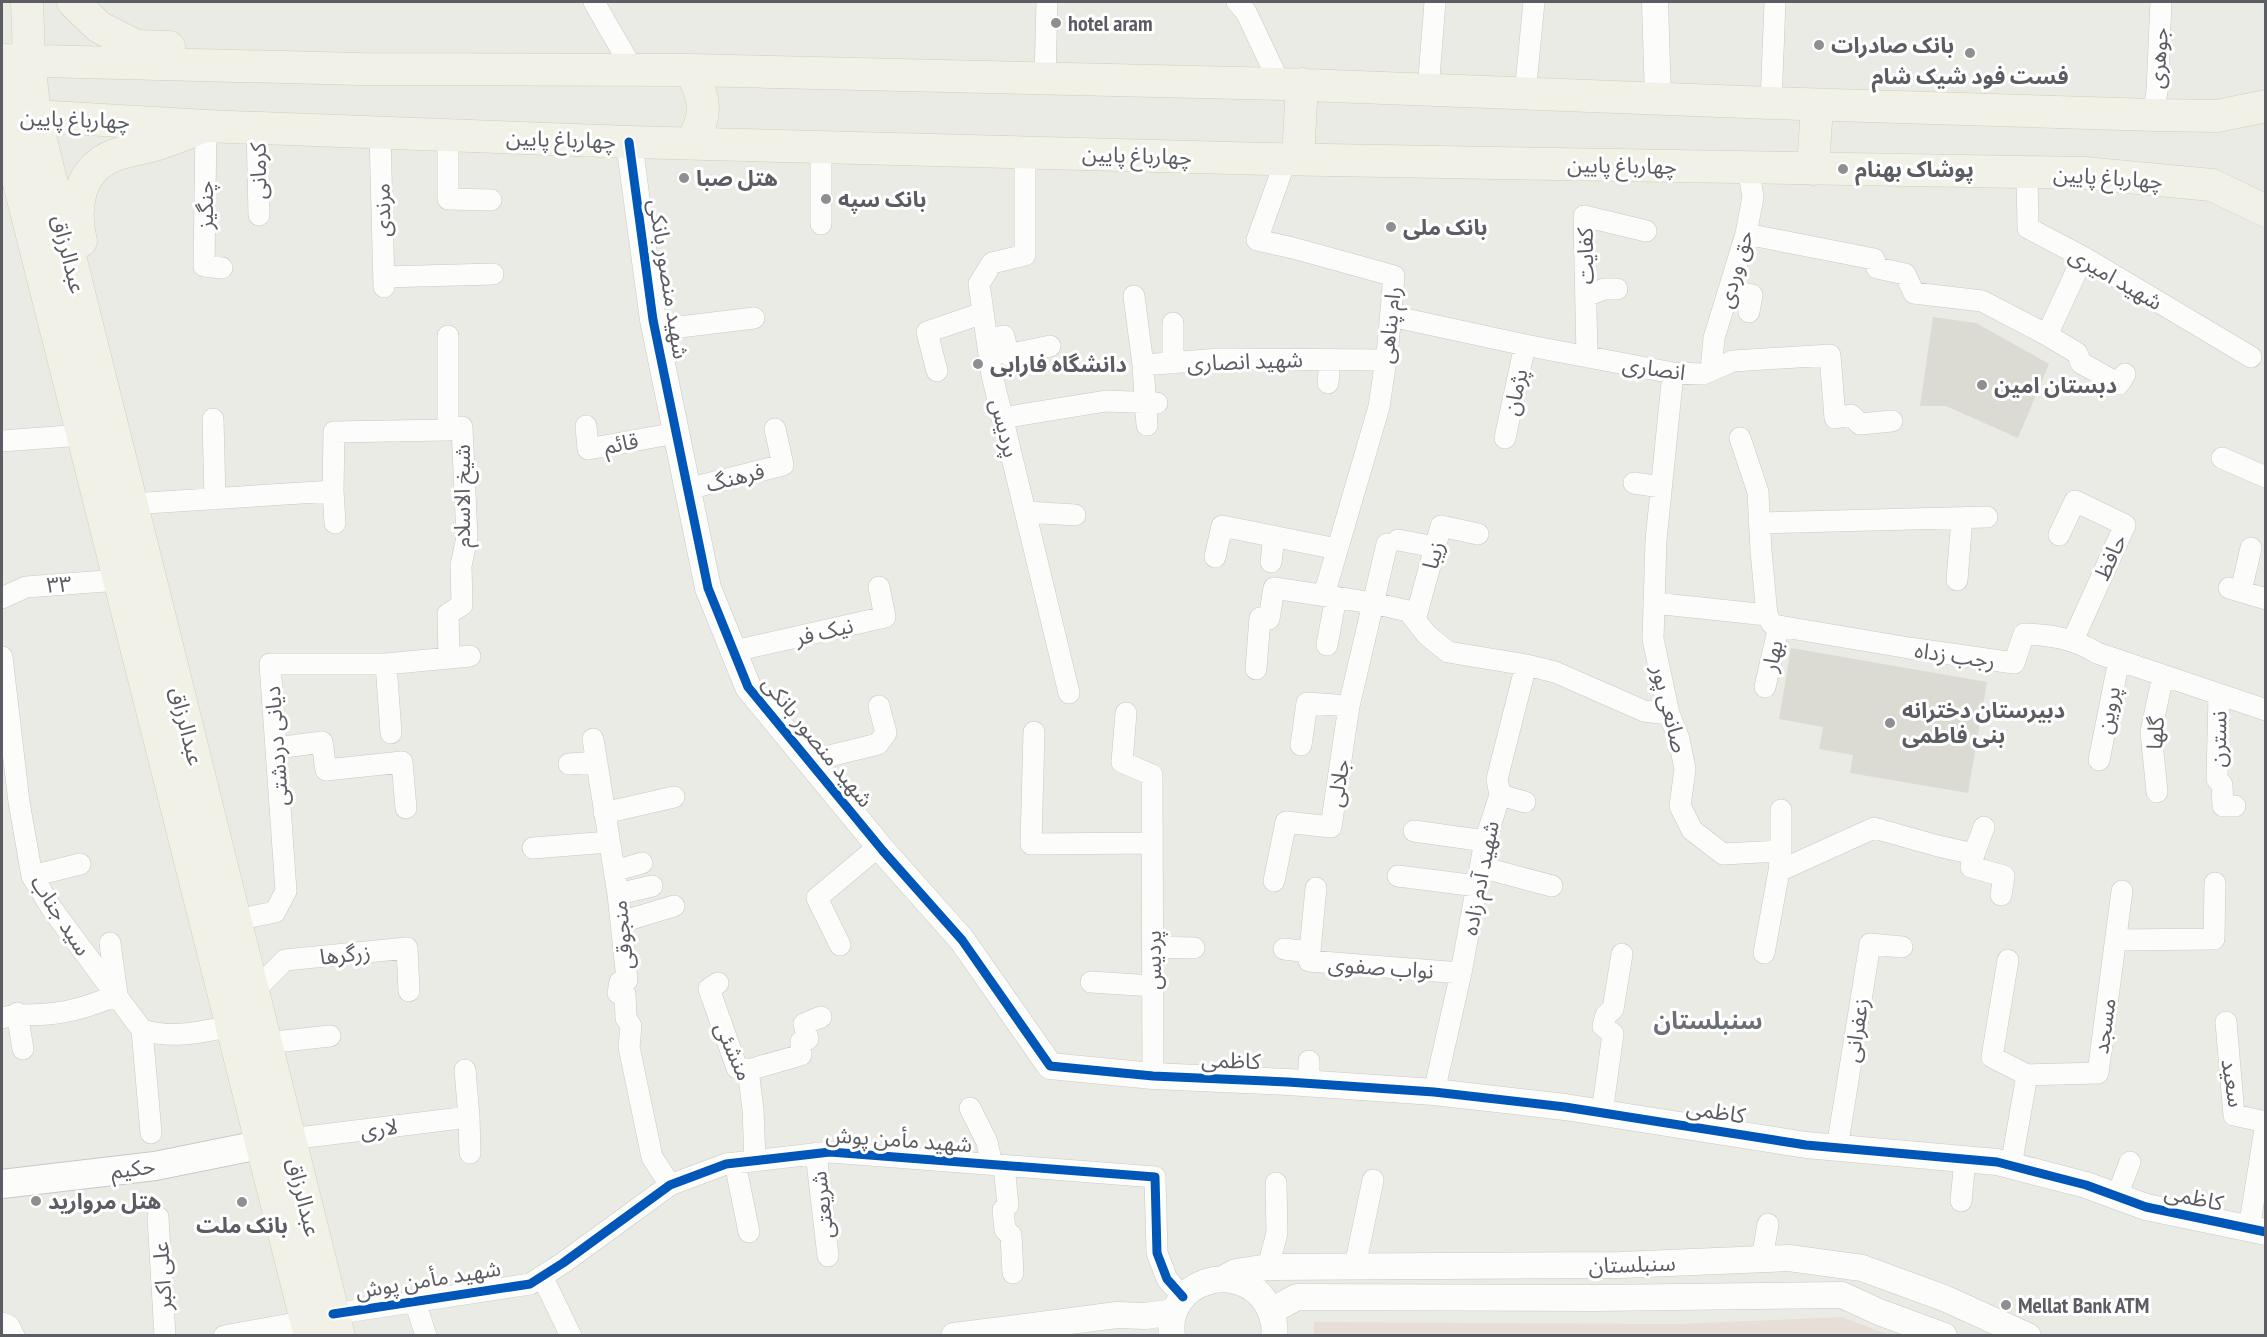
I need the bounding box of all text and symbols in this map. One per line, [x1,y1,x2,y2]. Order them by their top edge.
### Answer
place label: hotel aram [1068,9,1153,37]
marker: hotel aram [1049,16,1063,30]
street label: جوهری [2142,26,2174,90]
place label: بانک صادرات [1831,31,1954,59]
marker: بانک صادرات [1812,38,1826,52]
marker: فست فود شیک شام [1963,46,1977,60]
place label: فست فود شیک شام [1872,62,2069,93]
street label: چهارباغ پایین [19,103,130,138]
street label: چهارباغ پایین [505,123,616,158]
street label: چهارباغ پایین [1081,139,1192,174]
street label: کرمانی [243,141,272,200]
street label: چهارباغ پایین [1567,150,1677,183]
place label: پوشاک بهنام [1855,155,1974,186]
street label: چهارباغ پایین [2052,159,2164,198]
marker: پوشاک بهنام [1836,162,1850,176]
place label: هتل صبا [696,164,778,192]
marker: هتل صبا [677,171,691,185]
street label: چنگیز [191,181,220,230]
street label: مرندی [368,183,396,237]
place label: بانک سپه [838,185,927,214]
marker: بانک سپه [819,192,833,206]
street label: شهید منصور بانکی [643,197,695,361]
street label: عبدالرزاق [46,212,92,296]
place label: بانک ملی [1403,213,1487,241]
marker: بانک ملی [1384,220,1398,234]
street label: کفایت [1570,226,1599,285]
street label: حق وردی [1711,227,1759,311]
street label: شهید امیری [2064,240,2168,316]
street label: رام پناهی [1371,285,1410,365]
street label: شهید انصاری [1186,345,1304,377]
place label: دانشگاه فارابی [990,350,1127,378]
street label: انصاری [1621,350,1687,386]
marker: دانشگاه فارابی [971,357,985,371]
street label: پژمان [1496,366,1535,418]
place label: دبستان امین [1994,371,2117,399]
marker: دبستان امین [1975,378,1989,392]
street label: پردیس [983,396,1026,461]
street label: قائم [602,426,641,463]
street label: شیخ الاسلام [448,444,479,548]
street label: فرهنگ [703,456,767,498]
street label: حافظ [2087,530,2133,584]
street label: زیبا [1416,538,1450,572]
street label: ۳۳ [45,569,73,599]
street label: نیک فر [791,611,856,651]
street label: رجب زداه [1913,636,1997,674]
street label: بهار [1755,638,1789,675]
street label: صانعی پور [1644,661,1694,756]
street label: شهید منصور بانکی [756,669,880,813]
street label: عبدالرزاق [164,684,210,768]
street label: پروین [2090,684,2127,736]
street label: دیانی دردشتی [258,685,294,807]
place label: دبیرستان دخترانه بنی فاطمی [1902,696,2065,749]
street label: نسترن [2204,710,2232,768]
street label: گلها [2140,715,2170,750]
marker: دبیرستان دخترانه بنی فاطمی [1883,716,1897,730]
street label: جلالی [1320,757,1356,809]
street label: شهید آدم زاده [1455,818,1508,938]
street label: سید جناب [25,869,97,961]
street label: منجوقی [604,899,640,971]
street label: پردیس [1139,930,1168,990]
street label: زرگرها [318,937,372,971]
street label: نواب صفوی [1327,949,1435,985]
street label: زعفرانی [1837,996,1875,1064]
street label: مسجد [2086,996,2122,1056]
district label: سنبلستان [1653,1005,1763,1036]
street label: منشئی [709,1017,759,1085]
street label: کاظمی [1201,1045,1262,1075]
street label: سعید [2215,1057,2251,1109]
street label: کاظمی [1685,1093,1748,1130]
street label: لاری [359,1112,399,1144]
street label: شهید مأمن پوش [825,1120,973,1159]
street label: حکیم [109,1151,157,1188]
street label: عبدالرزاق [281,1155,327,1239]
street label: شریعتی [804,1170,840,1240]
street label: کاظمی [2162,1177,2227,1217]
place label: هتل مروارید [48,1187,161,1215]
marker: هتل مروارید [29,1194,43,1208]
marker: بانک ملت [235,1195,249,1209]
place label: بانک ملت [196,1211,288,1239]
street label: علی اکبر [146,1241,178,1312]
street label: سنبلستان [1588,1248,1676,1280]
street label: شهید مأمن پوش [353,1254,503,1305]
place label: Mellat Bank ATM [2018,1291,2149,1319]
marker: Mellat Bank ATM [1999,1298,2013,1312]

